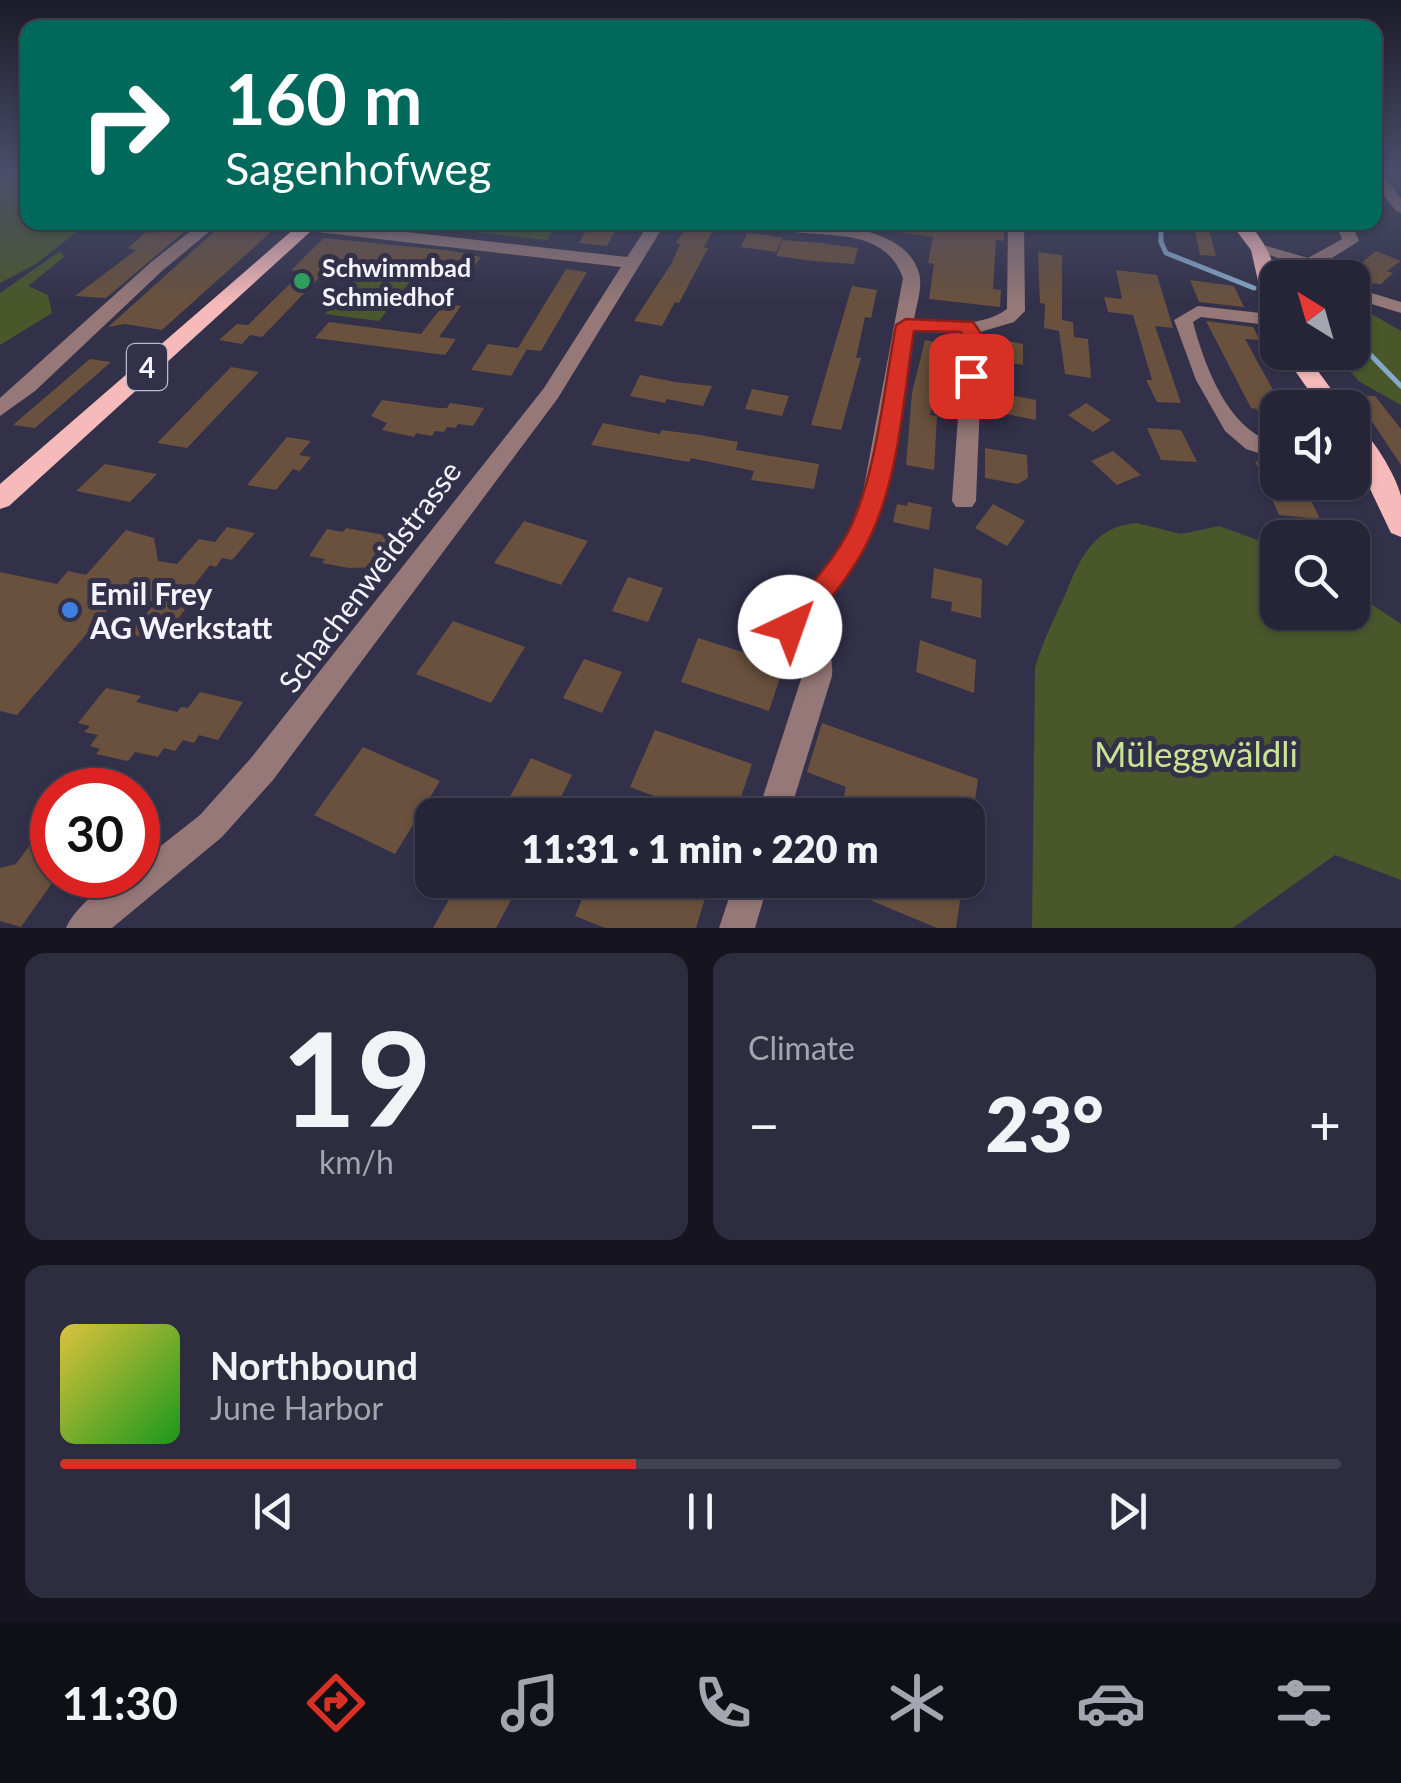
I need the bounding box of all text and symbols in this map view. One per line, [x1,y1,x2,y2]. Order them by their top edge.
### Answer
text: 160 m [225,56,422,140]
icon: right [60,60,190,190]
text: Sagenhofweg [225,141,491,195]
place label: Schwimmbad Schmiedhof [322,252,471,311]
north arrow [1260,260,1370,370]
map controls [1260,260,1370,630]
marker: Schwimmbad Schmiedhof [291,270,313,292]
pin [929,334,1014,419]
road number: 4 [127,344,167,390]
icon: arrive [944,349,999,404]
button: sound [1260,390,1370,500]
street label: Schachenweidstrasse [270,453,468,699]
button: search [1260,520,1370,630]
place label: Emil Frey AG Werkstatt [89,575,272,645]
position arrow [738,575,842,679]
marker: Emil Frey AG Werkstatt [59,599,81,621]
park label: Müleggwäldli [1094,732,1298,774]
speed limit sign: 30 [30,768,160,898]
text: 11:31 · 1 min · 220 m [521,825,879,871]
text: 19 [281,999,432,1155]
text: Climate [748,1028,855,1067]
text: 23° [985,1078,1104,1168]
text: − [748,1091,780,1157]
text: + [1309,1091,1341,1157]
text: km/h [319,1142,394,1181]
text: Northbound [210,1342,418,1388]
text: June Harbor [210,1388,383,1427]
icon: previous [246,1484,301,1539]
icon: pause [673,1484,728,1539]
icon: next [1100,1484,1155,1539]
icon: directions [301,1668,371,1738]
icon: music [495,1668,565,1738]
icon: phone [688,1668,758,1738]
icon: climate [882,1668,952,1738]
icon: car [1076,1668,1146,1738]
icon: filters [1269,1668,1339,1738]
text: 11:30 [62,1676,178,1730]

